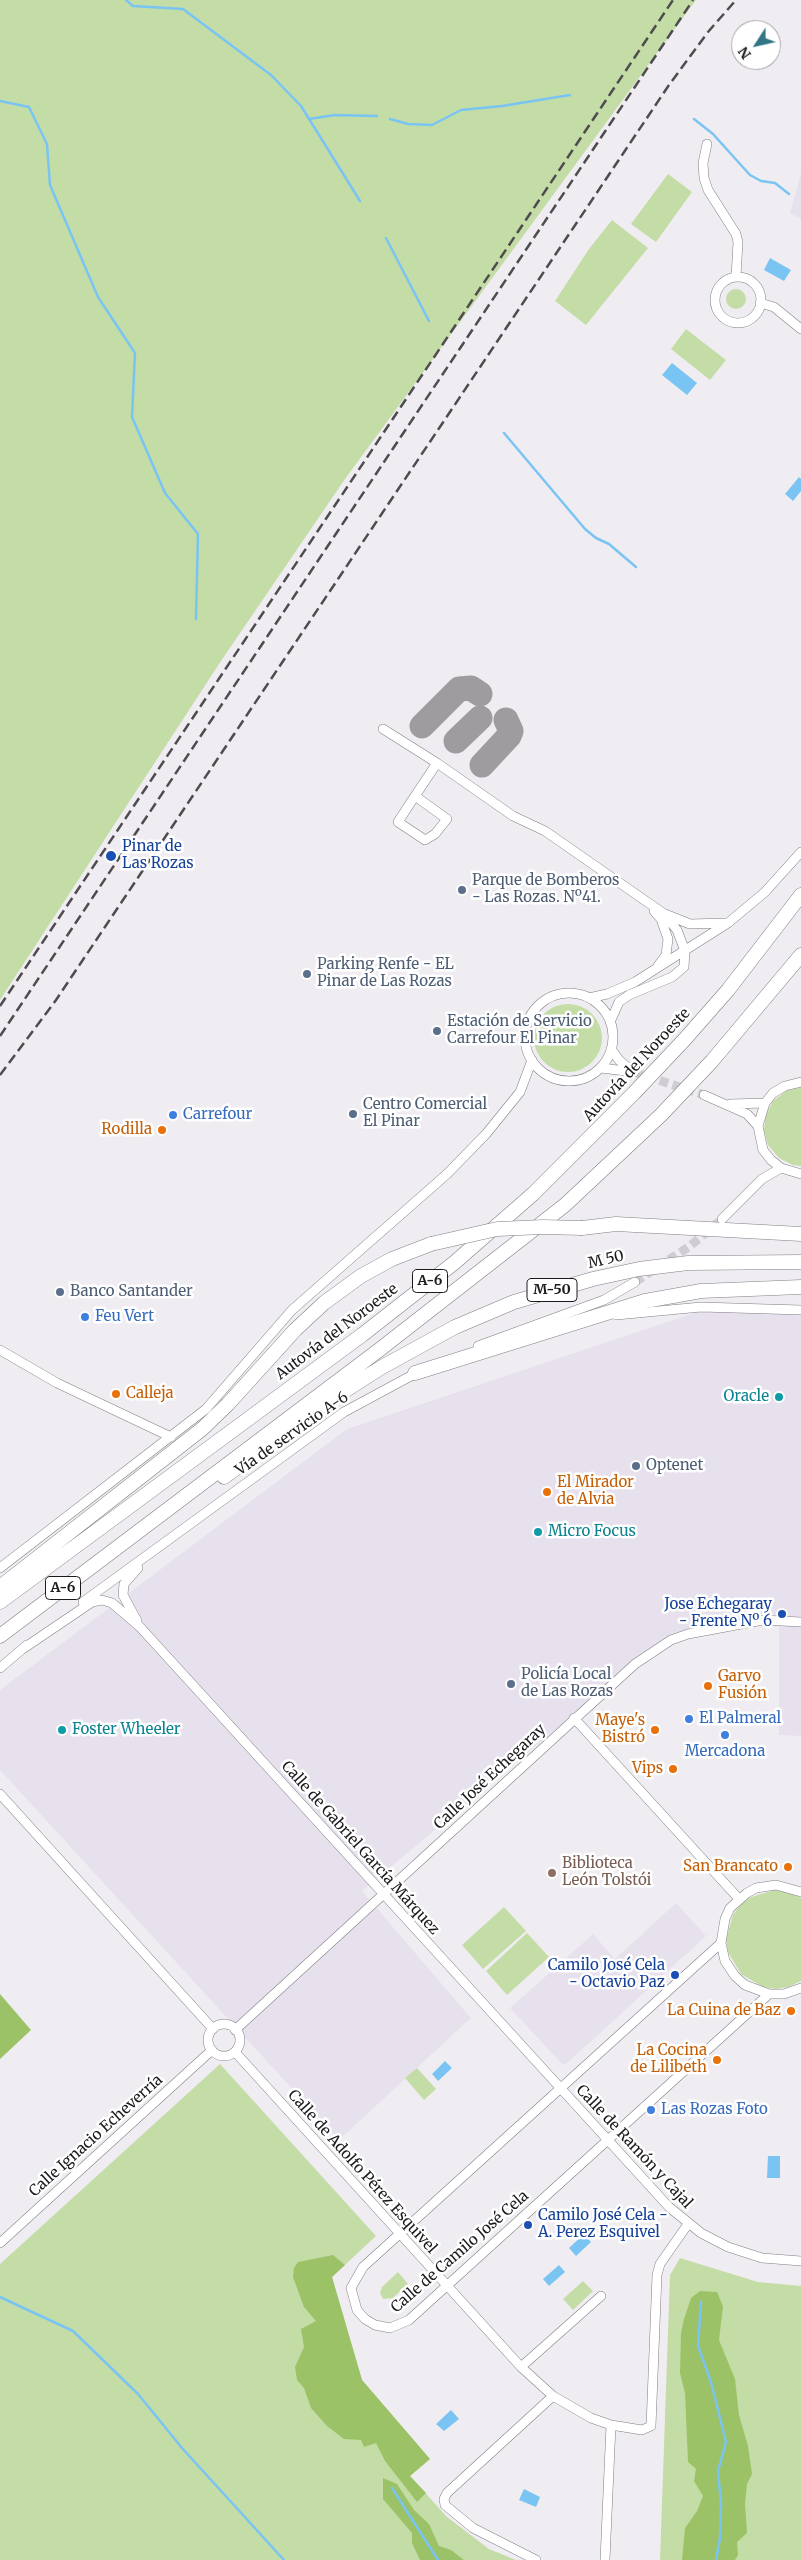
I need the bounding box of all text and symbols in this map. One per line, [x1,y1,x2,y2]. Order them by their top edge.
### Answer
north arrow [731,20,781,70]
text: N [734,43,755,63]
place label: Pinar de Las Rozas [122,838,194,873]
marker: Pinar de Las Rozas [104,849,118,863]
place label: Parque de Bomberos - Las Rozas. Nº41. [472,872,619,907]
marker: Parque de Bomberos - Las Rozas. Nº41. [456,884,468,896]
place label: Parking Renfe - EL Pinar de Las Rozas [317,956,454,991]
marker: Parking Renfe - EL Pinar de Las Rozas [301,968,313,980]
street label: Autovía del Noroeste [580,1005,694,1125]
place label: Estación de Servicio Carrefour El Pinar [447,1013,592,1048]
marker: Estación de Servicio Carrefour El Pinar [431,1025,443,1037]
place label: Centro Comercial El Pinar [363,1096,487,1131]
place label: Carrefour [183,1106,252,1124]
marker: Centro Comercial El Pinar [347,1108,359,1120]
marker: Carrefour [167,1109,179,1121]
place label: Rodilla [101,1121,152,1139]
marker: Rodilla [156,1124,168,1136]
street label: M 50 [586,1247,626,1273]
road number: A-6 [412,1270,448,1292]
road number: M-50 [527,1278,577,1302]
street label: Autovía del Noroeste [272,1280,402,1384]
place label: Banco Santander [70,1283,193,1301]
marker: Banco Santander [54,1286,66,1298]
place label: Feu Vert [95,1308,154,1326]
marker: Feu Vert [79,1311,91,1323]
place label: Calleja [126,1385,174,1403]
marker: Calleja [110,1388,122,1400]
street label: Vía de servicio A-6 [232,1388,352,1480]
place label: Oracle [724,1388,769,1406]
marker: Oracle [773,1391,785,1403]
place label: Optenet [646,1457,703,1475]
marker: Optenet [630,1460,642,1472]
place label: El Mirador de Alvia [557,1474,634,1509]
marker: El Mirador de Alvia [541,1486,553,1498]
place label: Micro Focus [548,1523,636,1541]
marker: Micro Focus [532,1526,544,1538]
road number: A-6 [46,1576,80,1600]
place label: Jose Echegaray - Frente Nº 6 [664,1596,772,1631]
marker: Jose Echegaray - Frente Nº 6 [776,1608,788,1620]
place label: Policía Local de Las Rozas [521,1666,613,1701]
place label: Garvo Fusión [718,1668,767,1703]
marker: Policía Local de Las Rozas [505,1678,517,1690]
marker: Garvo Fusión [702,1680,714,1692]
place label: El Palmeral [699,1710,781,1728]
place label: Maye's Bistró [595,1712,645,1747]
marker: El Palmeral [683,1713,695,1725]
place label: Foster Wheeler [72,1721,181,1739]
street label: Calle José Echegaray [430,1721,550,1833]
marker: Foster Wheeler [56,1724,68,1736]
marker: Maye's Bistró [649,1724,661,1736]
marker: Mercadona [719,1729,731,1741]
place label: Mercadona [685,1743,765,1761]
street label: Calle de Gabriel García Márquez [277,1758,443,1938]
place label: Vips [632,1760,663,1778]
marker: Vips [667,1763,679,1775]
place label: Biblioteca León Tolstói [562,1855,651,1890]
place label: San Brancato [683,1858,778,1876]
marker: San Brancato [782,1861,794,1873]
marker: Biblioteca León Tolstói [546,1867,558,1879]
place label: Camilo José Cela - Octavio Paz [548,1957,665,1992]
marker: Camilo José Cela - Octavio Paz [669,1969,681,1981]
place label: La Cuina de Baz [667,2002,781,2020]
marker: La Cuina de Baz [785,2005,797,2017]
place label: La Cocina de Lilibeth [630,2042,707,2077]
marker: La Cocina de Lilibeth [711,2054,723,2066]
street label: Calle Ignacio Echeverría [26,2071,166,2201]
street label: Calle de Ramón y Cajal [572,2082,696,2212]
street label: Calle de Adolfo Pérez Esquivel [284,2087,440,2257]
place label: Las Rozas Foto [661,2101,768,2119]
marker: Las Rozas Foto [645,2104,657,2116]
street label: Calle de Camilo José Cela [387,2187,533,2317]
place label: Camilo José Cela - A. Perez Esquivel [538,2207,668,2242]
marker: Camilo José Cela - A. Perez Esquivel [522,2219,534,2231]

